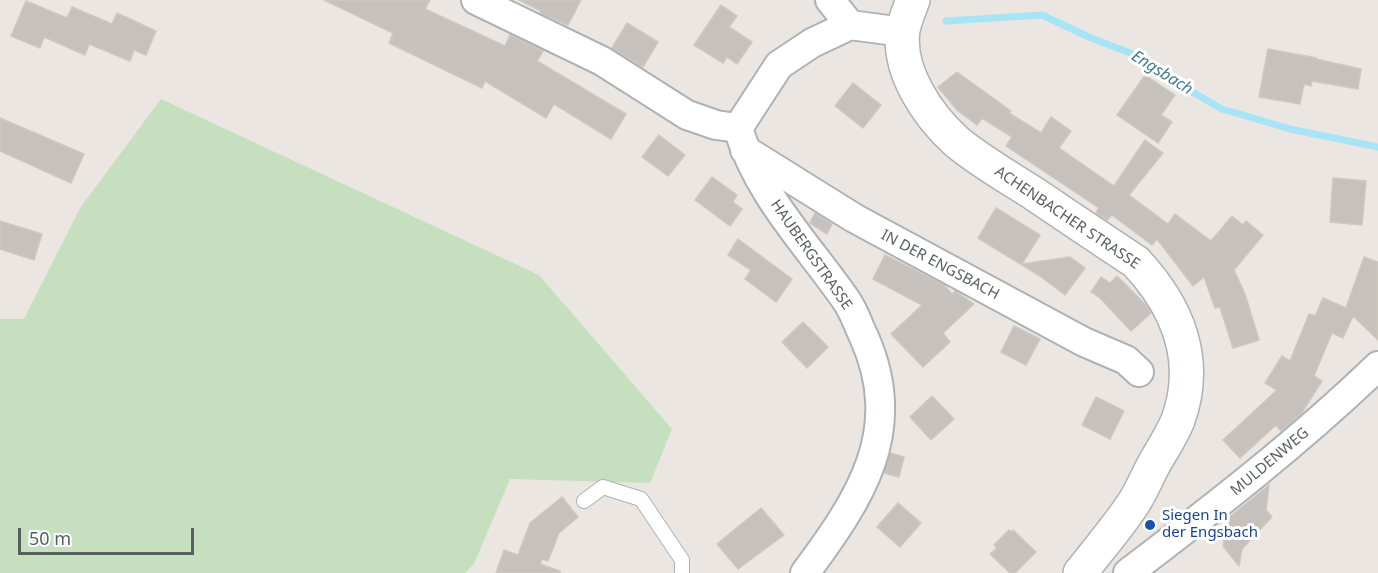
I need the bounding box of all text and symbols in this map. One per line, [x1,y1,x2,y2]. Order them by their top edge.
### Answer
water label: Engsbach [1128,47,1196,99]
street label: ACHENBACHER STRASSE [991,163,1143,273]
street label: HAUBERGSTRASSE [766,196,856,314]
street label: IN DER ENGSBACH [878,226,1002,304]
street label: MULDENWEG [1227,424,1313,500]
place label: Siegen In der Engsbach [1162,507,1258,542]
scale bar [21,516,196,554]
marker: Siegen In der Engsbach [1143,518,1157,532]
text: 50 m [29,526,71,550]

